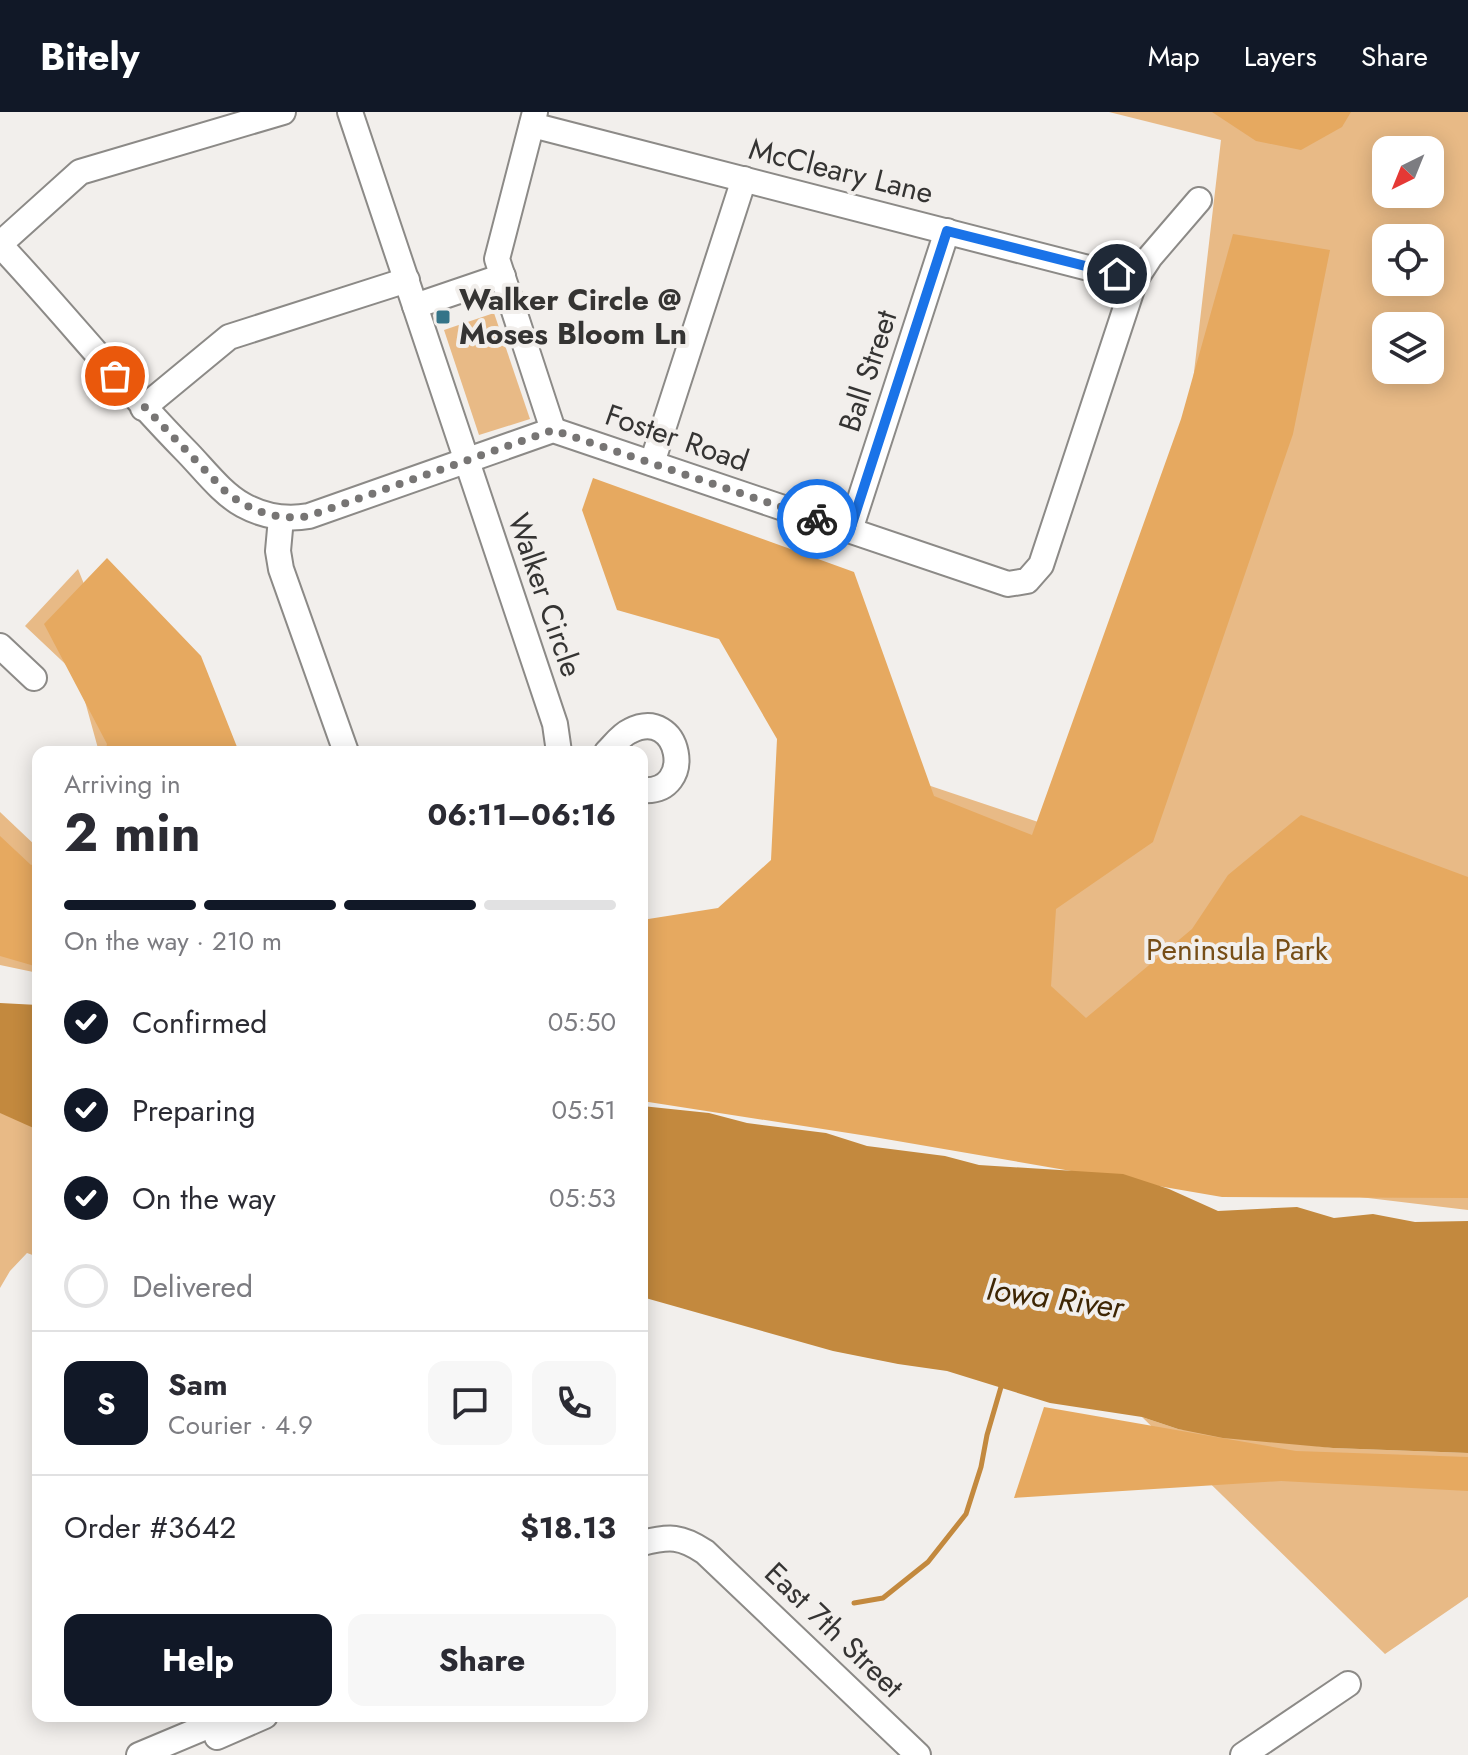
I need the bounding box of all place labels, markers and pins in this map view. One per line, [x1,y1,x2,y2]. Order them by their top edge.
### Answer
pin [1083,240,1151,308]
place label: Walker Circle @ Moses Bloom Ln [459,278,687,355]
marker: Walker Circle @ Moses Bloom Ln [434,308,452,326]
pin [81,342,149,410]

